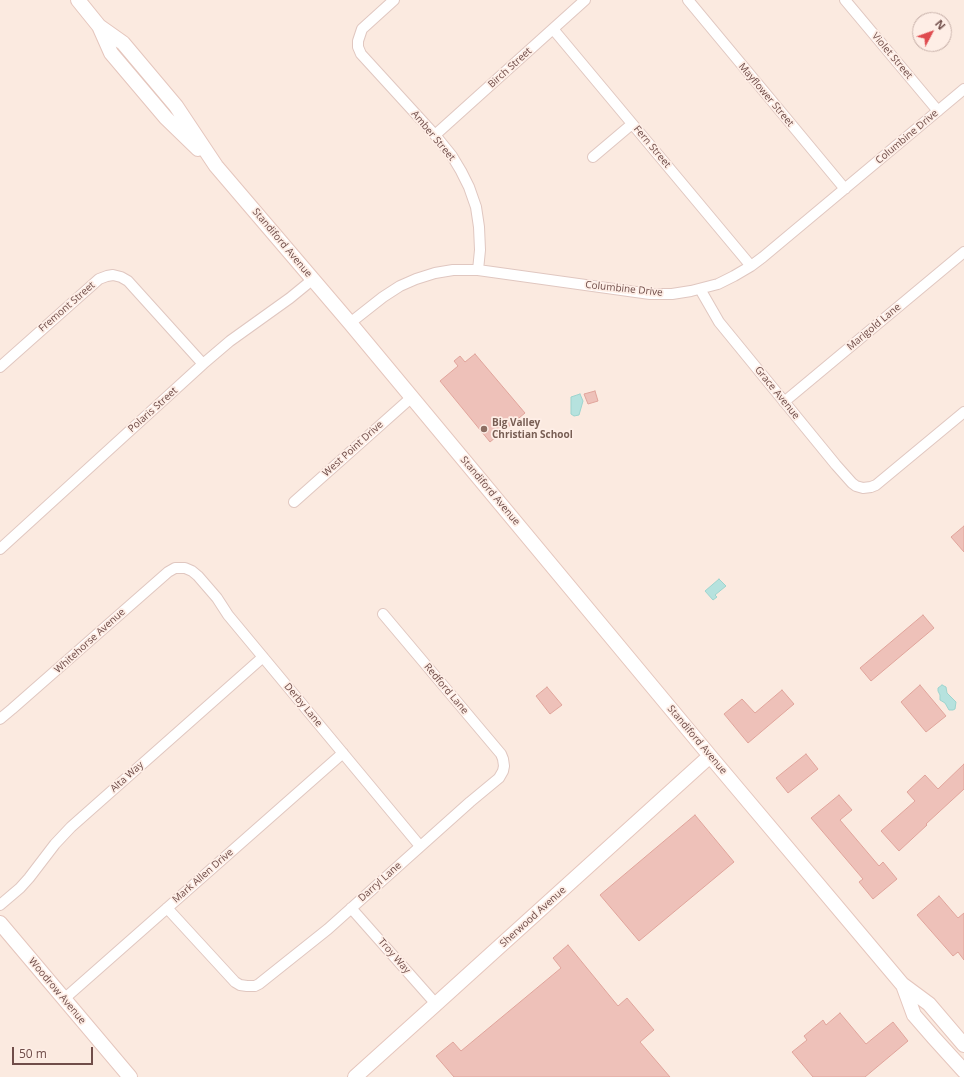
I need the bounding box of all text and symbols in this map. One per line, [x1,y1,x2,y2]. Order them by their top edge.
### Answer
north arrow [912,12,952,52]
text: N [932,16,949,33]
street label: Violet Street [869,30,915,82]
street label: Birch Street [486,45,534,91]
street label: Mayflower Street [736,61,796,129]
street label: Columbine Drive [873,107,941,167]
street label: Amber Street [409,108,457,164]
street label: Fern Street [631,123,673,171]
street label: Standiford Avenue [250,206,314,280]
street label: Fremont Street [37,279,97,335]
street label: Columbine Drive [585,279,663,299]
street label: Marigold Lane [845,301,903,353]
street label: Grace Avenue [752,364,802,422]
street label: Polaris Street [126,385,180,435]
place label: Big Valley Christian School [492,417,573,440]
street label: West Point Drive [320,419,386,479]
marker: Big Valley Christian School [479,424,489,434]
street label: Standiford Avenue [458,454,522,528]
street label: Whitehorse Avenue [52,606,128,676]
street label: Redford Lane [421,661,471,717]
street label: Derby Lane [281,681,325,729]
street label: Standiford Avenue [665,703,729,777]
street label: Alta Way [108,759,146,795]
street label: Mark Allen Drive [170,846,236,906]
street label: Darryl Lane [356,860,404,904]
street label: Sherwood Avenue [498,884,568,950]
street label: Troy Way [375,936,413,976]
street label: Woodrow Avenue [26,955,88,1027]
scale bar [14,1039,95,1065]
text: 50 m [19,1045,47,1062]

